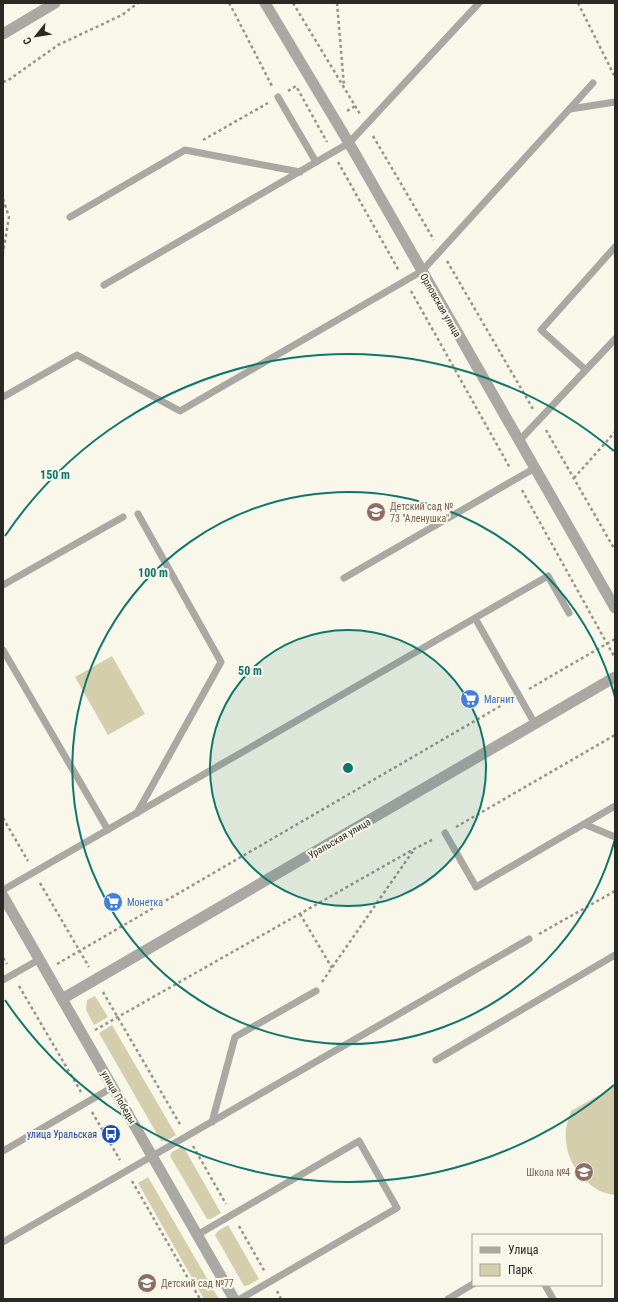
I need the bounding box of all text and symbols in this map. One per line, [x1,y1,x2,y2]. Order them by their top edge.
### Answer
north arrow [16,16,56,56]
text: С [21,35,35,47]
street label: Орловская улица [418,272,463,339]
text: 150 m [40,468,70,482]
school or university icon: Детский сад № 73 "Аленушка" [365,501,387,523]
place label: Детский сад № 73 "Аленушка" [390,501,453,524]
text: 100 m [138,566,168,580]
text: 50 m [238,664,262,678]
supermarket icon: Магнит [459,688,481,710]
place label: Магнит [484,694,515,705]
centre of rings [341,761,355,775]
street label: Уральская улица [306,816,373,861]
supermarket icon: Монетка [102,891,124,913]
place label: Монетка [127,897,163,908]
street label: улица Победы [99,1069,138,1126]
bus stop icon: улица Уральская [100,1123,122,1145]
place label: улица Уральская [27,1129,97,1140]
school or university icon: Школа №4 [573,1161,595,1183]
place label: Школа №4 [526,1167,570,1178]
legend [472,1234,602,1286]
text: Улица [508,1243,539,1257]
text: Парк [508,1263,533,1277]
school or university icon: Детский сад №77 [136,1272,158,1294]
place label: Детский сад №77 [161,1278,234,1289]

